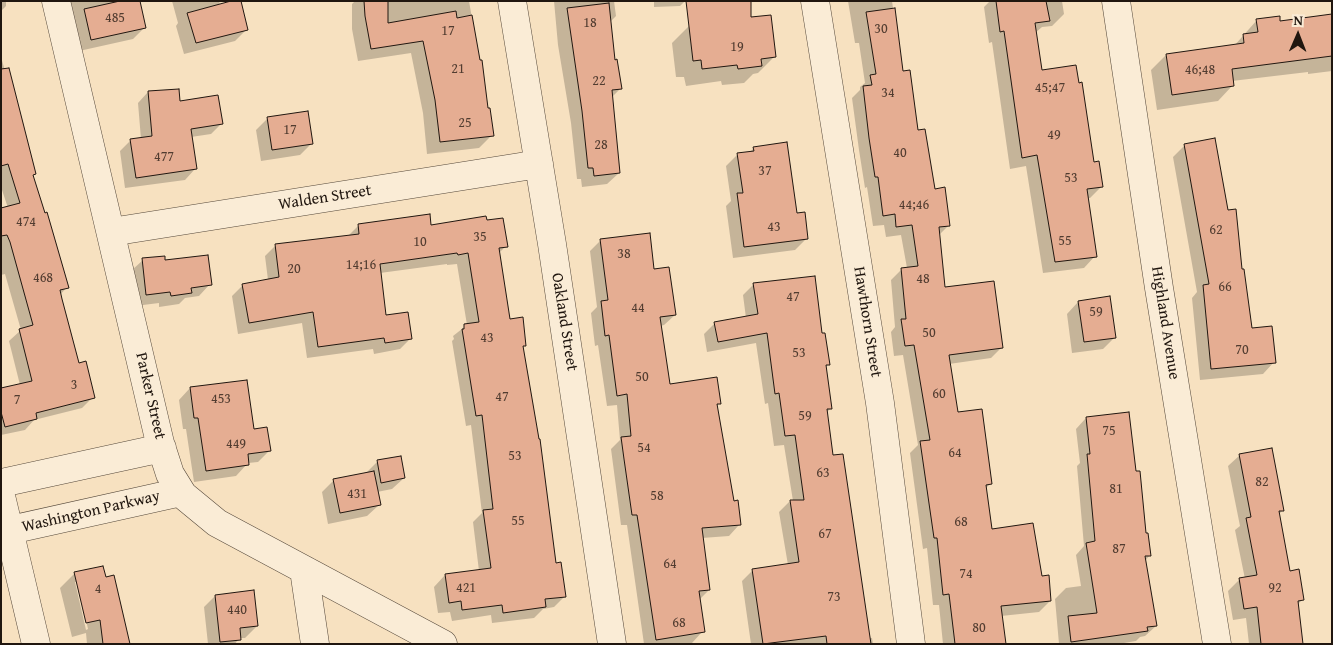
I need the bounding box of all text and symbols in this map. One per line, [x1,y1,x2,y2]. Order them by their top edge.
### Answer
house number: 485 [105,10,125,26]
north arrow [1273,10,1323,60]
text: N [1293,10,1303,30]
house number: 18 [583,15,597,31]
house number: 30 [874,21,888,37]
house number: 17 [441,23,455,39]
house number: 19 [730,39,744,55]
house number: 21 [451,61,465,77]
house number: 46;48 [1185,62,1215,78]
house number: 22 [592,73,606,89]
house number: 45;47 [1035,80,1065,96]
house number: 34 [881,85,895,101]
house number: 25 [458,115,472,131]
house number: 17 [283,122,297,138]
house number: 49 [1047,127,1061,143]
house number: 28 [594,137,608,153]
house number: 40 [893,145,907,161]
house number: 477 [154,149,174,165]
house number: 37 [758,163,772,179]
house number: 53 [1064,170,1078,186]
street label: Walden Street [277,181,373,215]
house number: 44;46 [899,197,929,213]
house number: 474 [16,214,36,230]
house number: 43 [767,219,781,235]
house number: 62 [1209,222,1223,238]
house number: 35 [473,229,487,245]
house number: 55 [1058,233,1072,249]
house number: 10 [413,234,427,250]
house number: 38 [617,246,631,262]
house number: 14;16 [346,257,376,273]
house number: 20 [287,261,301,277]
street label: Hawthorn Street [849,265,885,379]
street label: Highland Avenue [1147,265,1183,381]
house number: 468 [33,270,53,286]
house number: 48 [916,271,930,287]
street label: Oakland Street [547,272,581,372]
house number: 66 [1218,279,1232,295]
house number: 47 [786,289,800,305]
house number: 44 [631,300,645,316]
house number: 59 [1089,304,1103,320]
house number: 50 [922,325,936,341]
house number: 43 [480,330,494,346]
house number: 70 [1235,342,1249,358]
house number: 53 [792,345,806,361]
street label: Parker Street [131,351,169,441]
house number: 50 [635,369,649,385]
house number: 3 [71,377,77,393]
house number: 60 [932,386,946,402]
house number: 47 [495,389,509,405]
house number: 453 [211,391,231,407]
house number: 7 [14,392,20,408]
house number: 59 [798,408,812,424]
house number: 75 [1102,423,1116,439]
house number: 449 [226,436,246,452]
house number: 54 [637,440,651,456]
house number: 64 [948,445,962,461]
house number: 53 [508,448,522,464]
house number: 63 [816,465,830,481]
house number: 82 [1255,474,1269,490]
house number: 81 [1109,481,1123,497]
house number: 431 [347,486,367,502]
street label: Washington Parkway [20,487,162,537]
house number: 58 [650,488,664,504]
house number: 55 [511,513,525,529]
house number: 68 [954,514,968,530]
house number: 67 [818,526,832,542]
house number: 87 [1112,541,1126,557]
house number: 64 [663,556,677,572]
house number: 74 [959,566,973,582]
house number: 421 [456,580,476,596]
house number: 92 [1268,580,1282,596]
house number: 4 [95,581,101,597]
house number: 73 [827,589,841,605]
house number: 440 [227,602,247,618]
house number: 68 [672,615,686,631]
house number: 80 [972,620,986,636]

